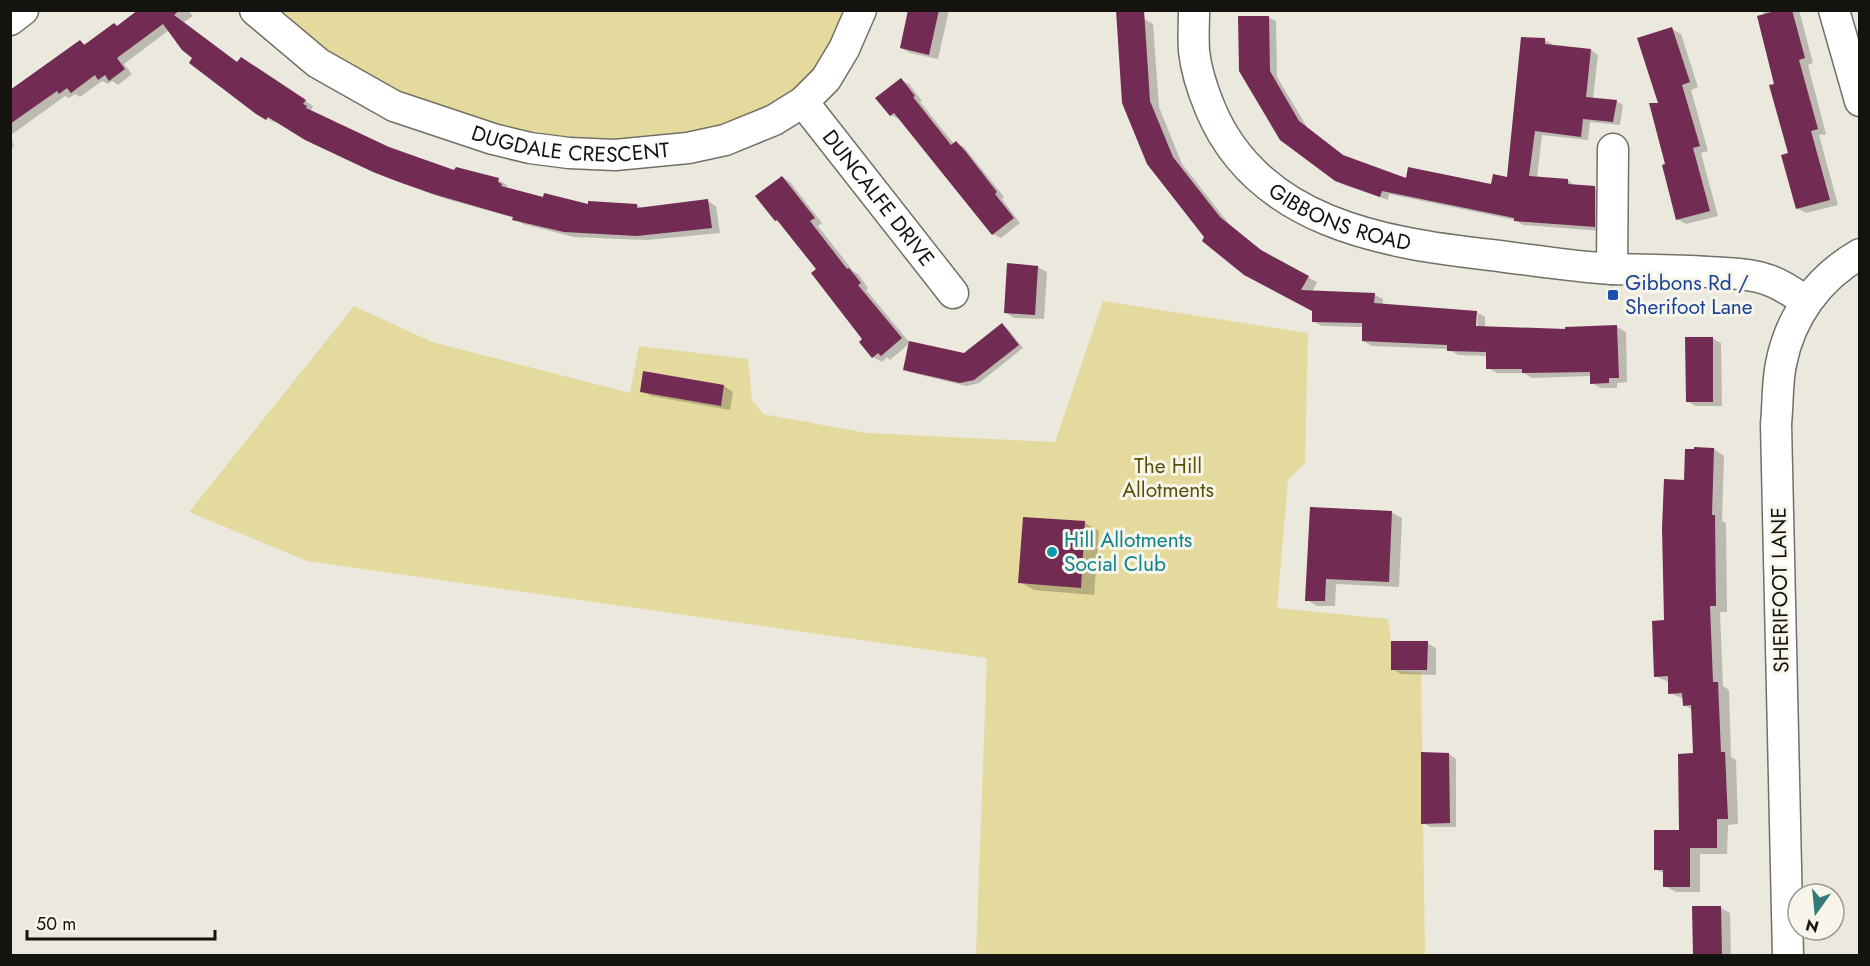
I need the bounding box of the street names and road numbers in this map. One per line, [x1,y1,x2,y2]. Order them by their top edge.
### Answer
street label: DUGDALE CRESCENT [467,118,671,170]
street label: DUNCALFE DRIVE [815,123,941,273]
street label: GIBBONS ROAD [1262,176,1414,258]
street label: SHERIFOOT LANE [1764,507,1796,673]

